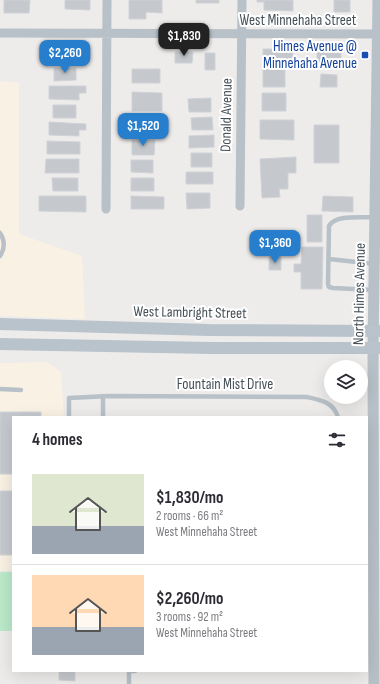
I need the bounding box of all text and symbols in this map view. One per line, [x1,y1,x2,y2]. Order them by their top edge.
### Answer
street label: West Minnehaha Street [240,11,357,30]
pin: $1,830 [151,23,217,57]
text: $1,830 [167,28,201,44]
place label: Himes Avenue @ Minnehaha Avenue [263,37,357,73]
pin: $2,260 [32,40,98,74]
text: $2,260 [48,45,82,61]
marker: Himes Avenue @ Minnehaha Avenue [360,50,370,60]
street label: Donald Avenue [216,78,237,152]
pin: $1,520 [110,113,176,147]
text: $1,520 [127,118,159,134]
pin: $1,360 [242,230,308,264]
text: $1,360 [258,235,292,251]
street label: North Himes Avenue [349,243,370,345]
street label: West Lambright Street [133,302,247,323]
map controls [324,360,368,404]
button: layers [324,360,368,404]
street label: Fountain Mist Drive [177,375,273,394]
icon: filters [326,429,348,451]
text: 4 homes [32,430,83,450]
text: $1,830/mo [156,488,223,508]
icon: home [64,490,112,538]
text: 2 rooms · 66 m² [156,508,223,524]
text: West Minnehaha Street [156,524,257,540]
text: $2,260/mo [156,589,223,609]
icon: home [64,591,112,639]
text: 3 rooms · 92 m² [156,609,223,625]
text: West Minnehaha Street [156,625,257,641]

